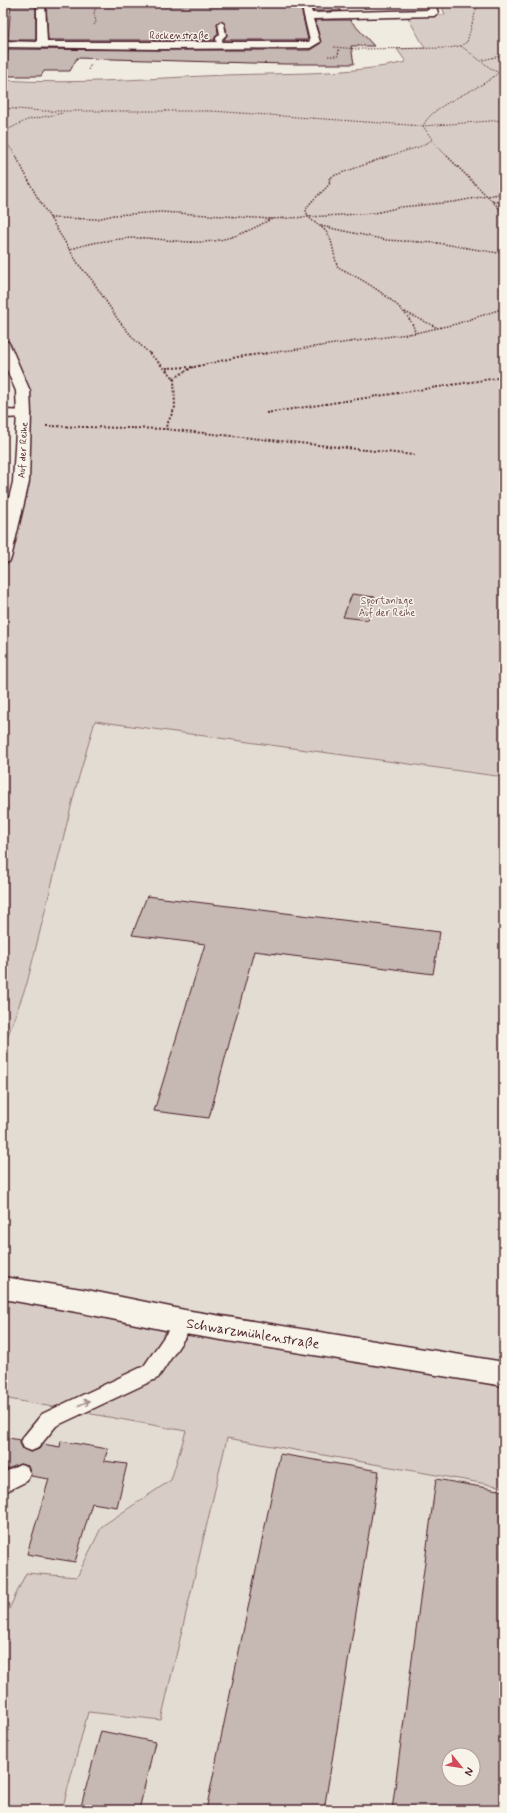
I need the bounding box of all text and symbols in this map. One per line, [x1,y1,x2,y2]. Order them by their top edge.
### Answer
street label: Röckenstraße [149,30,209,43]
street label: Auf der Reihe [16,421,31,479]
park label: Sportanlage Auf der Reihe [359,595,415,620]
street label: Schwarzmühlenstraße [185,1315,321,1353]
one-way arrow [78,1399,90,1406]
north arrow [441,1747,481,1787]
text: N [461,1765,477,1778]

